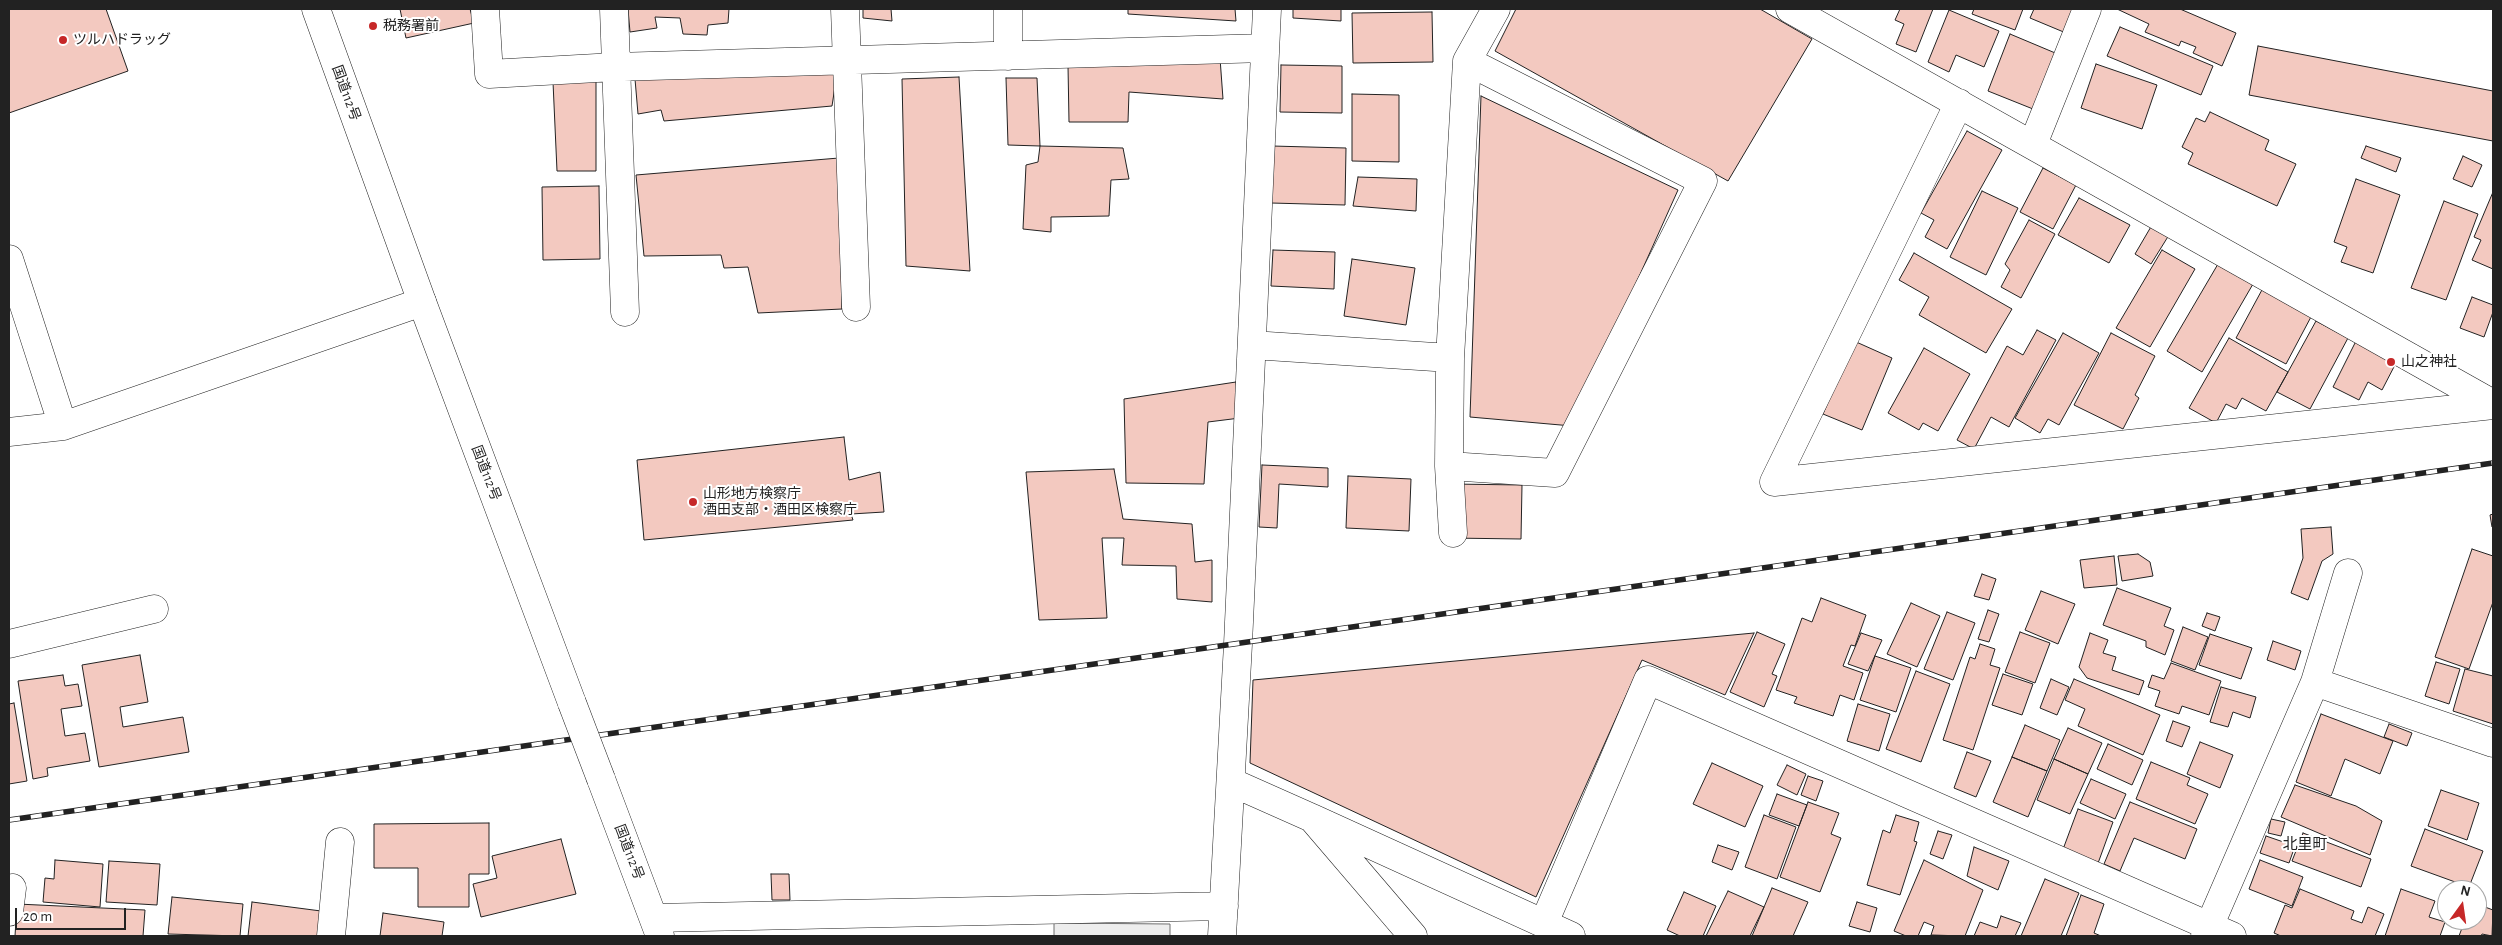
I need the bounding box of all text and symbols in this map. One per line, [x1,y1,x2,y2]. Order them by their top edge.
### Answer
place label: 税務署前 [383,18,439,34]
marker: 税務署前 [367,20,379,32]
place label: ツルハドラッグ [73,32,171,48]
marker: ツルハドラッグ [57,34,69,46]
street label: 国道112号 [328,63,364,123]
place label: 山之神社 [2401,354,2457,370]
marker: 山之神社 [2385,356,2397,368]
street label: 国道112号 [468,443,504,503]
place label: 山形地方検察庁 酒田支部・酒田区検察庁 [703,486,857,518]
marker: 山形地方検察庁 酒田支部・酒田区検察庁 [687,496,699,508]
street label: 国道112号 [611,822,647,882]
district label: 北里町 [2283,835,2327,853]
north arrow [2437,880,2487,930]
text: N [2459,883,2472,899]
scale bar [18,898,129,930]
text: 20 m [23,909,52,924]

